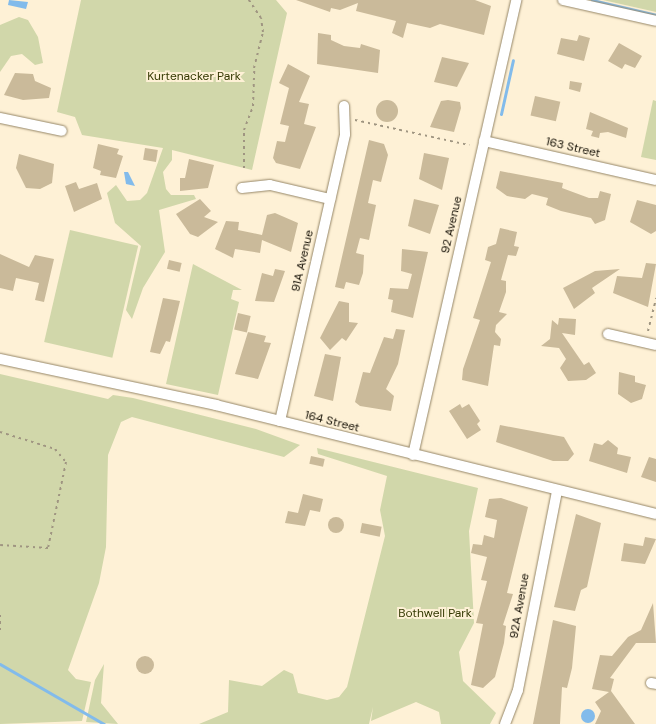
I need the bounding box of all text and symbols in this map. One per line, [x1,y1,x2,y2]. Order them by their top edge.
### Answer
park label: Kurtenacker Park [147,70,241,84]
street label: 163 Street [544,135,602,161]
street label: 92 Avenue [438,195,466,255]
street label: 91A Avenue [289,229,317,293]
street label: 164 Street [303,408,361,436]
street label: 92A Avenue [507,572,533,640]
park label: Bothwell Park [398,607,472,621]

